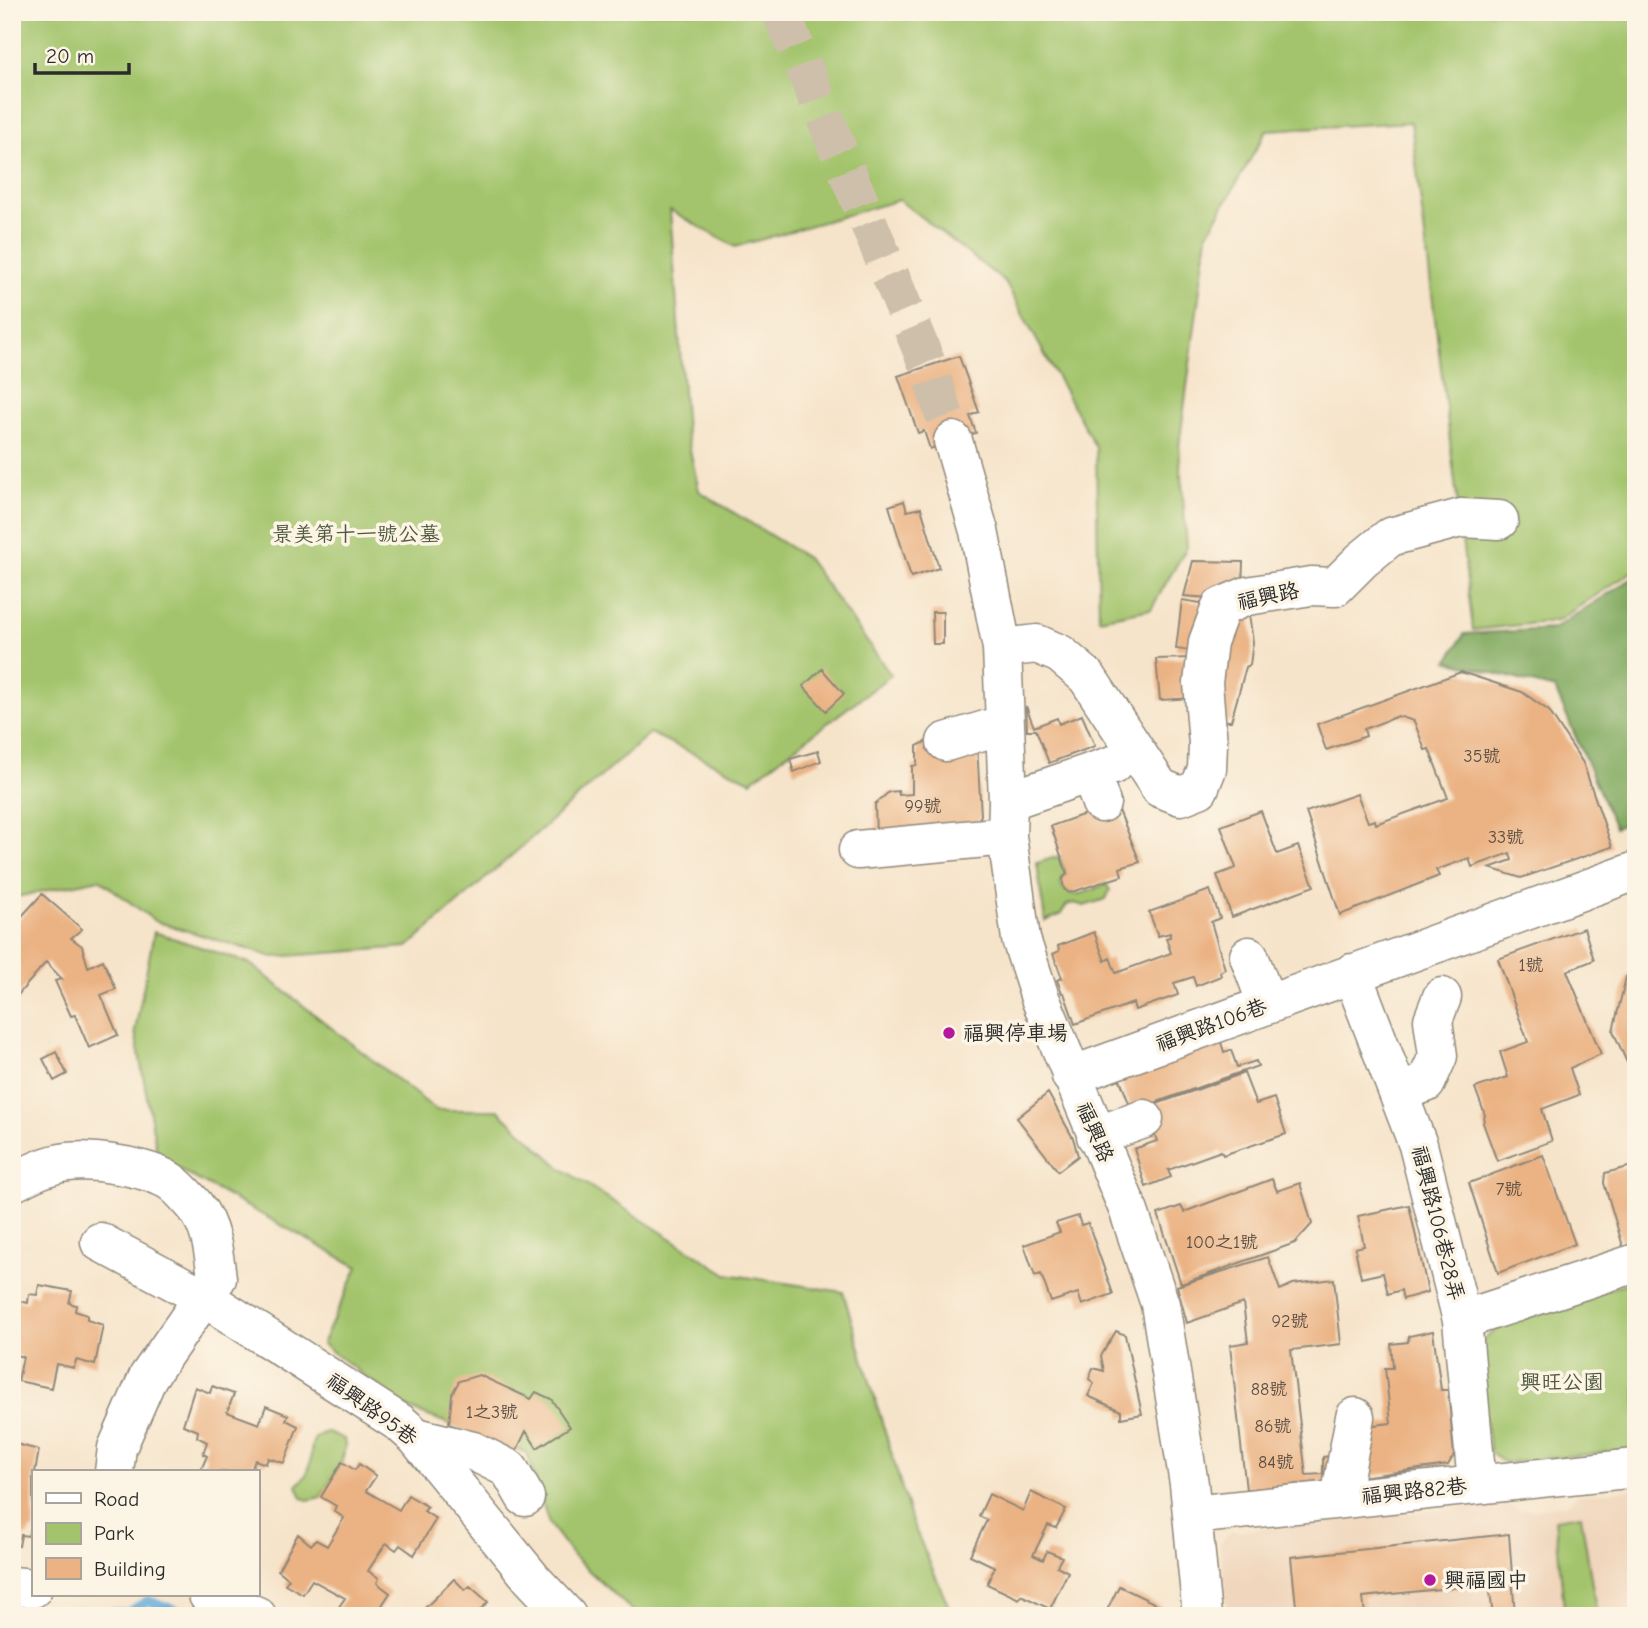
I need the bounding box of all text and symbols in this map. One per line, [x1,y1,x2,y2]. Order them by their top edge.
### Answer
scale bar [35,32,130,76]
text: 20 m [46,44,94,68]
park label: 景美第十一號公墓 [272,522,440,546]
street label: 福興路 [1235,578,1301,614]
house number: 35號 [1464,746,1500,767]
house number: 99號 [904,796,942,817]
house number: 33號 [1488,827,1524,848]
house number: 1號 [1518,955,1544,976]
street label: 福興路106巷 [1152,994,1270,1056]
place label: 福興停車場 [963,1021,1068,1045]
marker: 福興停車場 [941,1025,957,1041]
street label: 福興路 [1072,1098,1118,1166]
street label: 福興路106巷28弄 [1407,1143,1469,1303]
house number: 7號 [1496,1179,1522,1200]
house number: 100之1號 [1186,1232,1258,1253]
house number: 92號 [1272,1311,1308,1332]
street label: 福興路95巷 [322,1368,422,1450]
park label: 興旺公園 [1520,1370,1604,1394]
house number: 88號 [1251,1379,1287,1400]
house number: 1之3號 [466,1402,518,1423]
house number: 86號 [1254,1416,1292,1437]
house number: 84號 [1258,1452,1294,1473]
legend [32,1470,259,1596]
street label: 福興路82巷 [1360,1474,1468,1508]
text: Road [94,1487,139,1511]
text: Park [94,1521,134,1545]
text: Building [94,1557,166,1581]
place label: 興福國中 [1444,1568,1528,1592]
marker: 興福國中 [1422,1572,1438,1588]

